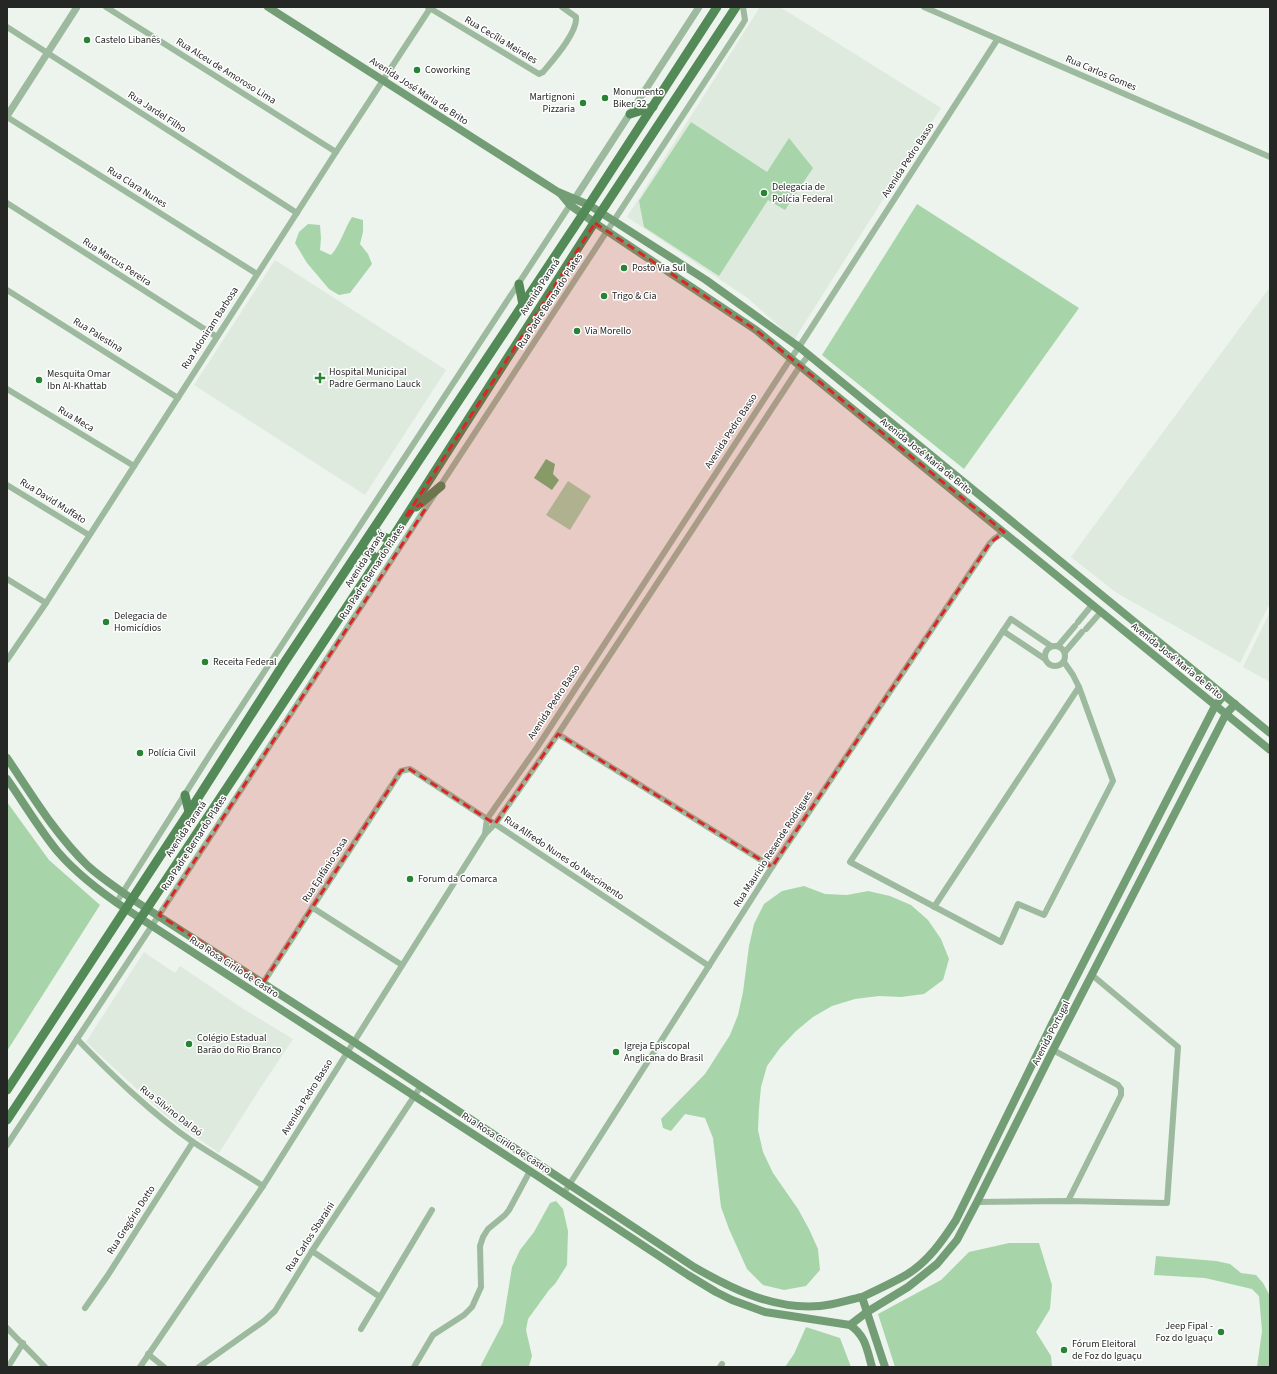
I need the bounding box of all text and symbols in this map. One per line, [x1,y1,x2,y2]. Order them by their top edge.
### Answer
street label: Rua Cecília Meireles [462,13,540,67]
place label: Castelo Libanês [95,33,160,47]
street label: Rua Alceu de Amoroso Lima [173,34,279,108]
marker: Castelo Libanês [82,35,92,45]
street label: Rua Carlos Gomes [1063,52,1139,94]
street label: Avenida José Maria de Brito [367,54,471,128]
place label: Coworking [425,63,470,77]
marker: Coworking [412,65,422,75]
place label: Monumento Biker 32 [613,85,664,111]
street label: Rua Jardel Filho [125,88,189,136]
place label: Martignoni Pizzaria [530,90,575,116]
marker: Monumento Biker 32 [600,93,610,103]
marker: Martignoni Pizzaria [578,98,588,108]
street label: Avenida Pedro Basso [878,120,938,200]
street label: Rua Clara Nunes [104,163,170,211]
place label: Delegacia de Polícia Federal [772,180,833,206]
marker: Delegacia de Polícia Federal [759,188,769,198]
street label: Rua Marcus Pereira [80,234,154,290]
street label: Rua Padre Bernardo Plates [514,251,586,351]
street label: Avenida Paraná [517,256,563,318]
place label: Posto Via Sul [632,261,686,275]
marker: Posto Via Sul [619,263,629,273]
street label: Rua Adoniram Barbosa [178,284,242,372]
place label: Trigo & Cia [612,289,656,303]
marker: Trigo & Cia [599,291,609,301]
street label: Rua Palestina [70,314,126,356]
place label: Via Morello [585,324,631,338]
marker: Via Morello [572,326,582,336]
place label: Hospital Municipal Padre Germano Lauck [329,365,421,391]
place label: Mesquita Omar Ibn Al-Khattab [47,367,111,393]
marker: Hospital Municipal Padre Germano Lauck [314,372,326,384]
marker: Mesquita Omar Ibn Al-Khattab [34,375,44,385]
street label: Avenida Pedro Basso [701,391,761,471]
street label: Rua Meca [55,403,97,435]
street label: Avenida José Maria de Brito [877,414,975,498]
street label: Rua David Muffato [17,475,89,527]
street label: Rua Padre Bernardo Plates [336,522,408,622]
street label: Avenida Paraná [342,528,388,590]
place label: Delegacia de Homicídios [114,609,167,635]
marker: Delegacia de Homicídios [101,617,111,627]
street label: Avenida José Maria de Brito [1128,619,1226,703]
place label: Receita Federal [213,655,277,669]
marker: Receita Federal [200,657,210,667]
street label: Avenida Pedro Basso [524,662,584,742]
place label: Polícia Civil [148,746,196,760]
marker: Polícia Civil [135,748,145,758]
street label: Rua Mauricio Resende Rodrigues [730,788,816,910]
street label: Rua Padre Bernardo Plates [158,793,230,893]
street label: Avenida Paraná [162,798,210,860]
street label: Rua Alfredo Nunes do Nascimento [501,812,627,904]
street label: Rua Epifânio Sosa [299,835,351,905]
place label: Forum da Comarca [418,872,497,886]
marker: Forum da Comarca [405,874,415,884]
street label: Rua Rosa Cirilo de Castro [187,933,281,1001]
street label: Avenida Portugal [1029,998,1074,1068]
place label: Colégio Estadual Barão do Rio Branco [197,1031,282,1057]
marker: Colégio Estadual Barão do Rio Branco [184,1039,194,1049]
place label: Igreja Episcopal Anglicana do Brasil [624,1039,704,1065]
marker: Igreja Episcopal Anglicana do Brasil [611,1047,621,1057]
street label: Avenida Pedro Basso [278,1056,336,1138]
street label: Rua Silvino Dal Bó [137,1082,205,1140]
street label: Rua Rosa Cirilo de Castro [459,1109,553,1177]
street label: Rua Gregório Dotto [103,1183,159,1257]
street label: Rua Carlos Sbaraini [282,1199,338,1275]
place label: Jeep Fipal - Foz do Iguaçu [1155,1319,1213,1345]
marker: Jeep Fipal - Foz do Iguaçu [1216,1327,1226,1337]
place label: Fórum Eleitoral de Foz do Iguaçu [1072,1337,1142,1363]
marker: Fórum Eleitoral de Foz do Iguaçu [1059,1345,1069,1355]

